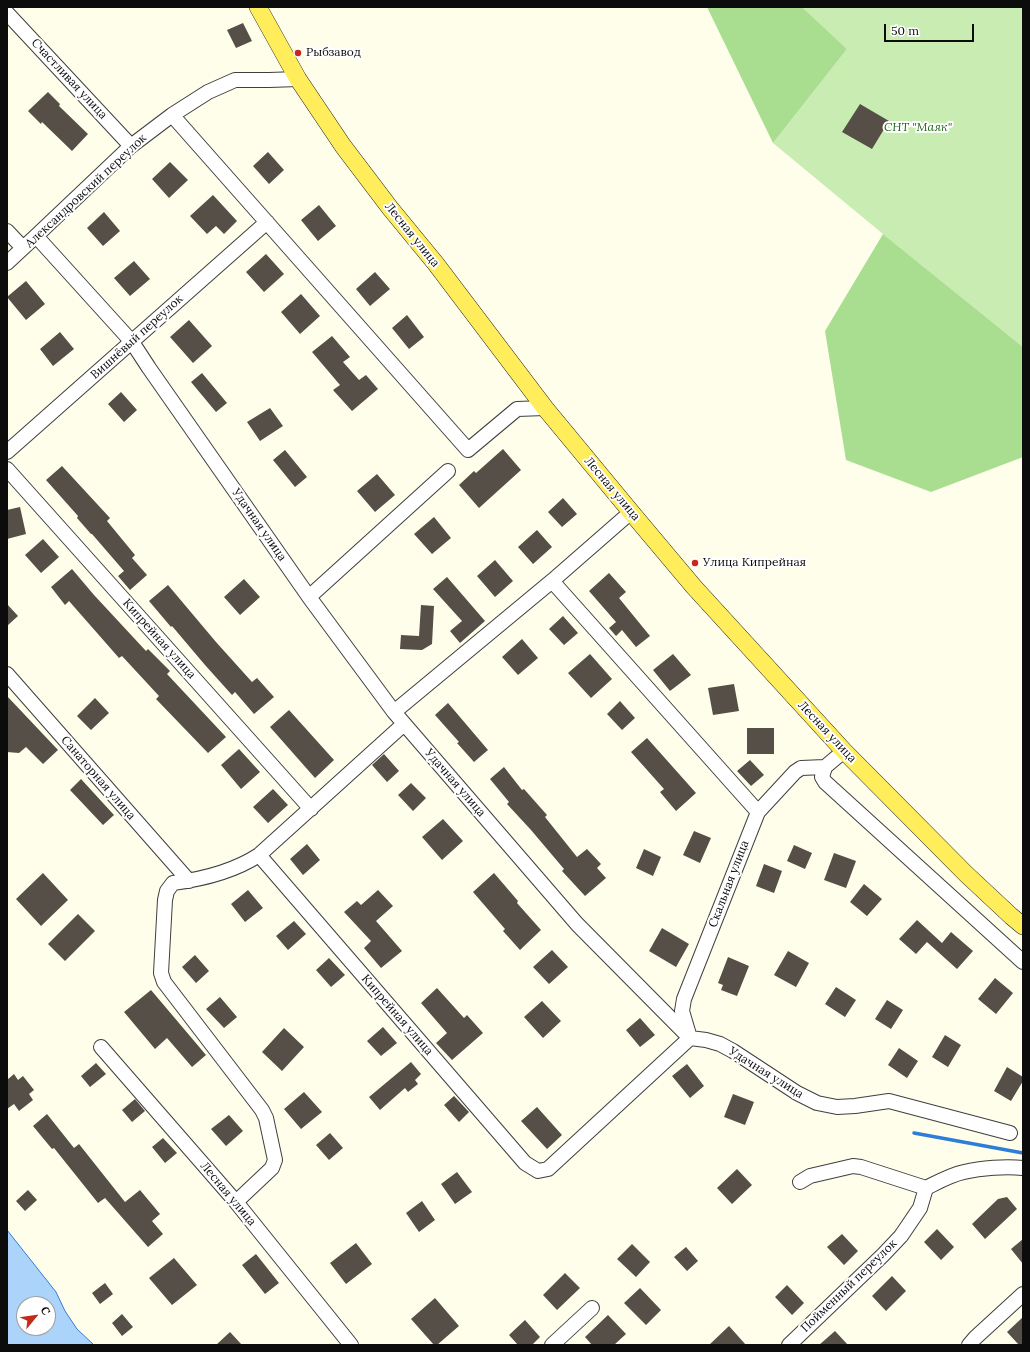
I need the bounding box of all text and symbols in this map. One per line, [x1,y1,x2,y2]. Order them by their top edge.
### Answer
scale bar [886,16,976,42]
text: 50 m [891,23,919,38]
street label: Счастливая улица [28,36,110,122]
place label: Рыбзавод [306,46,361,60]
marker: Рыбзавод [293,48,303,58]
park label: СНТ "Маяк" [884,121,952,135]
street label: Александровский переулок [22,131,150,251]
street label: Лесная улица [382,200,442,270]
street label: Вишнёвый переулок [88,292,186,382]
street label: Лесная улица [581,454,643,524]
street label: Удачная улица [229,486,289,564]
place label: Улица Кипрейная [703,556,806,570]
marker: Улица Кипрейная [690,558,700,568]
street label: Кипрейная улица [119,596,199,682]
street label: Лесная улица [795,698,859,766]
street label: Санаторная улица [58,733,138,823]
street label: Удачная улица [422,746,488,820]
street label: Скальная улица [706,838,752,930]
street label: Кипрейная улица [358,972,436,1058]
street label: Удачная улица [726,1044,806,1102]
street label: Лесная улица [197,1159,259,1229]
street label: Пойменный переулок [798,1236,900,1336]
north arrow [16,1296,56,1336]
text: С [38,1304,54,1317]

